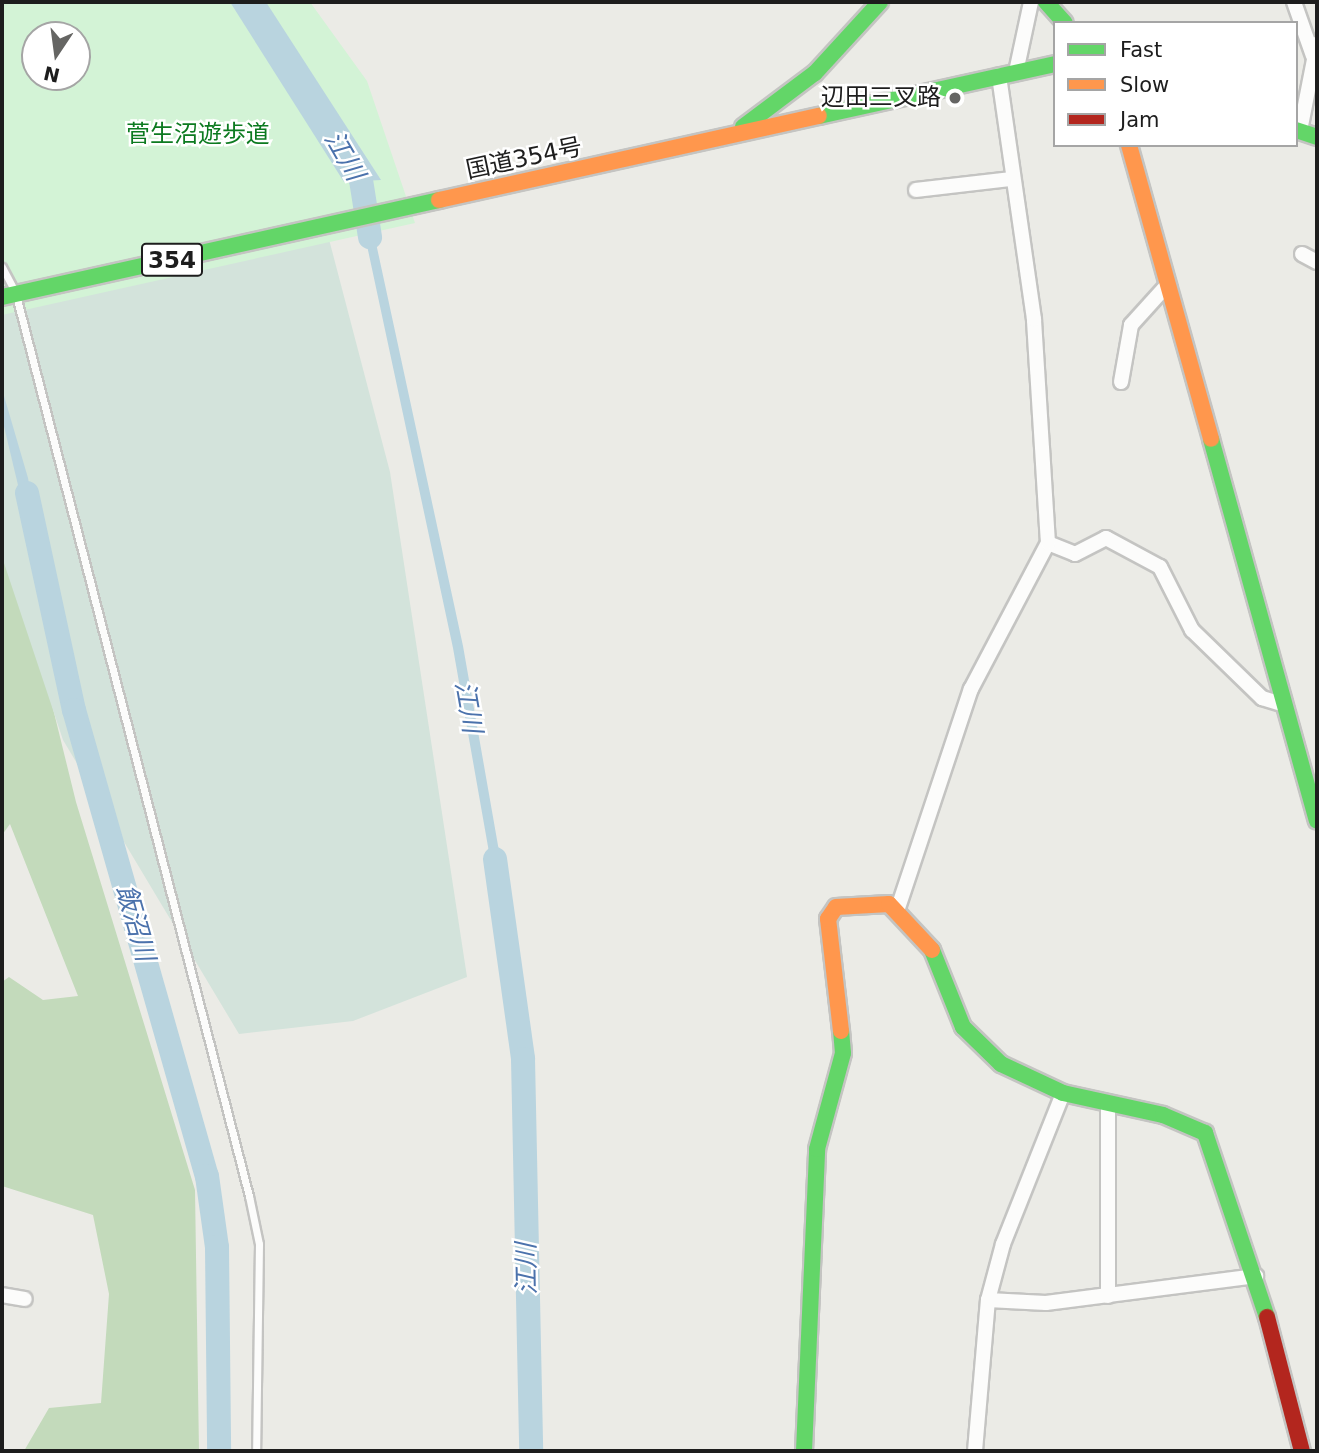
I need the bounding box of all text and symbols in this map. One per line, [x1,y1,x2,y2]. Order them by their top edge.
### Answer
north arrow [21,21,91,91]
legend [1053,21,1298,147]
text: Fast [1120,38,1162,62]
text: N [42,62,62,87]
text: Slow [1120,73,1169,97]
place label: 辺田三叉路 [821,84,941,112]
marker: 辺田三叉路 [947,90,963,106]
text: Jam [1120,108,1160,132]
park label: 菅生沼遊歩道 [126,121,270,149]
water label: 江川 [317,126,371,186]
street label: 国道354号 [463,133,585,185]
road number: 354 [140,241,204,280]
water label: 江川 [448,679,488,735]
water label: 飯沼川 [109,881,161,965]
water label: 江川 [511,1243,543,1295]

